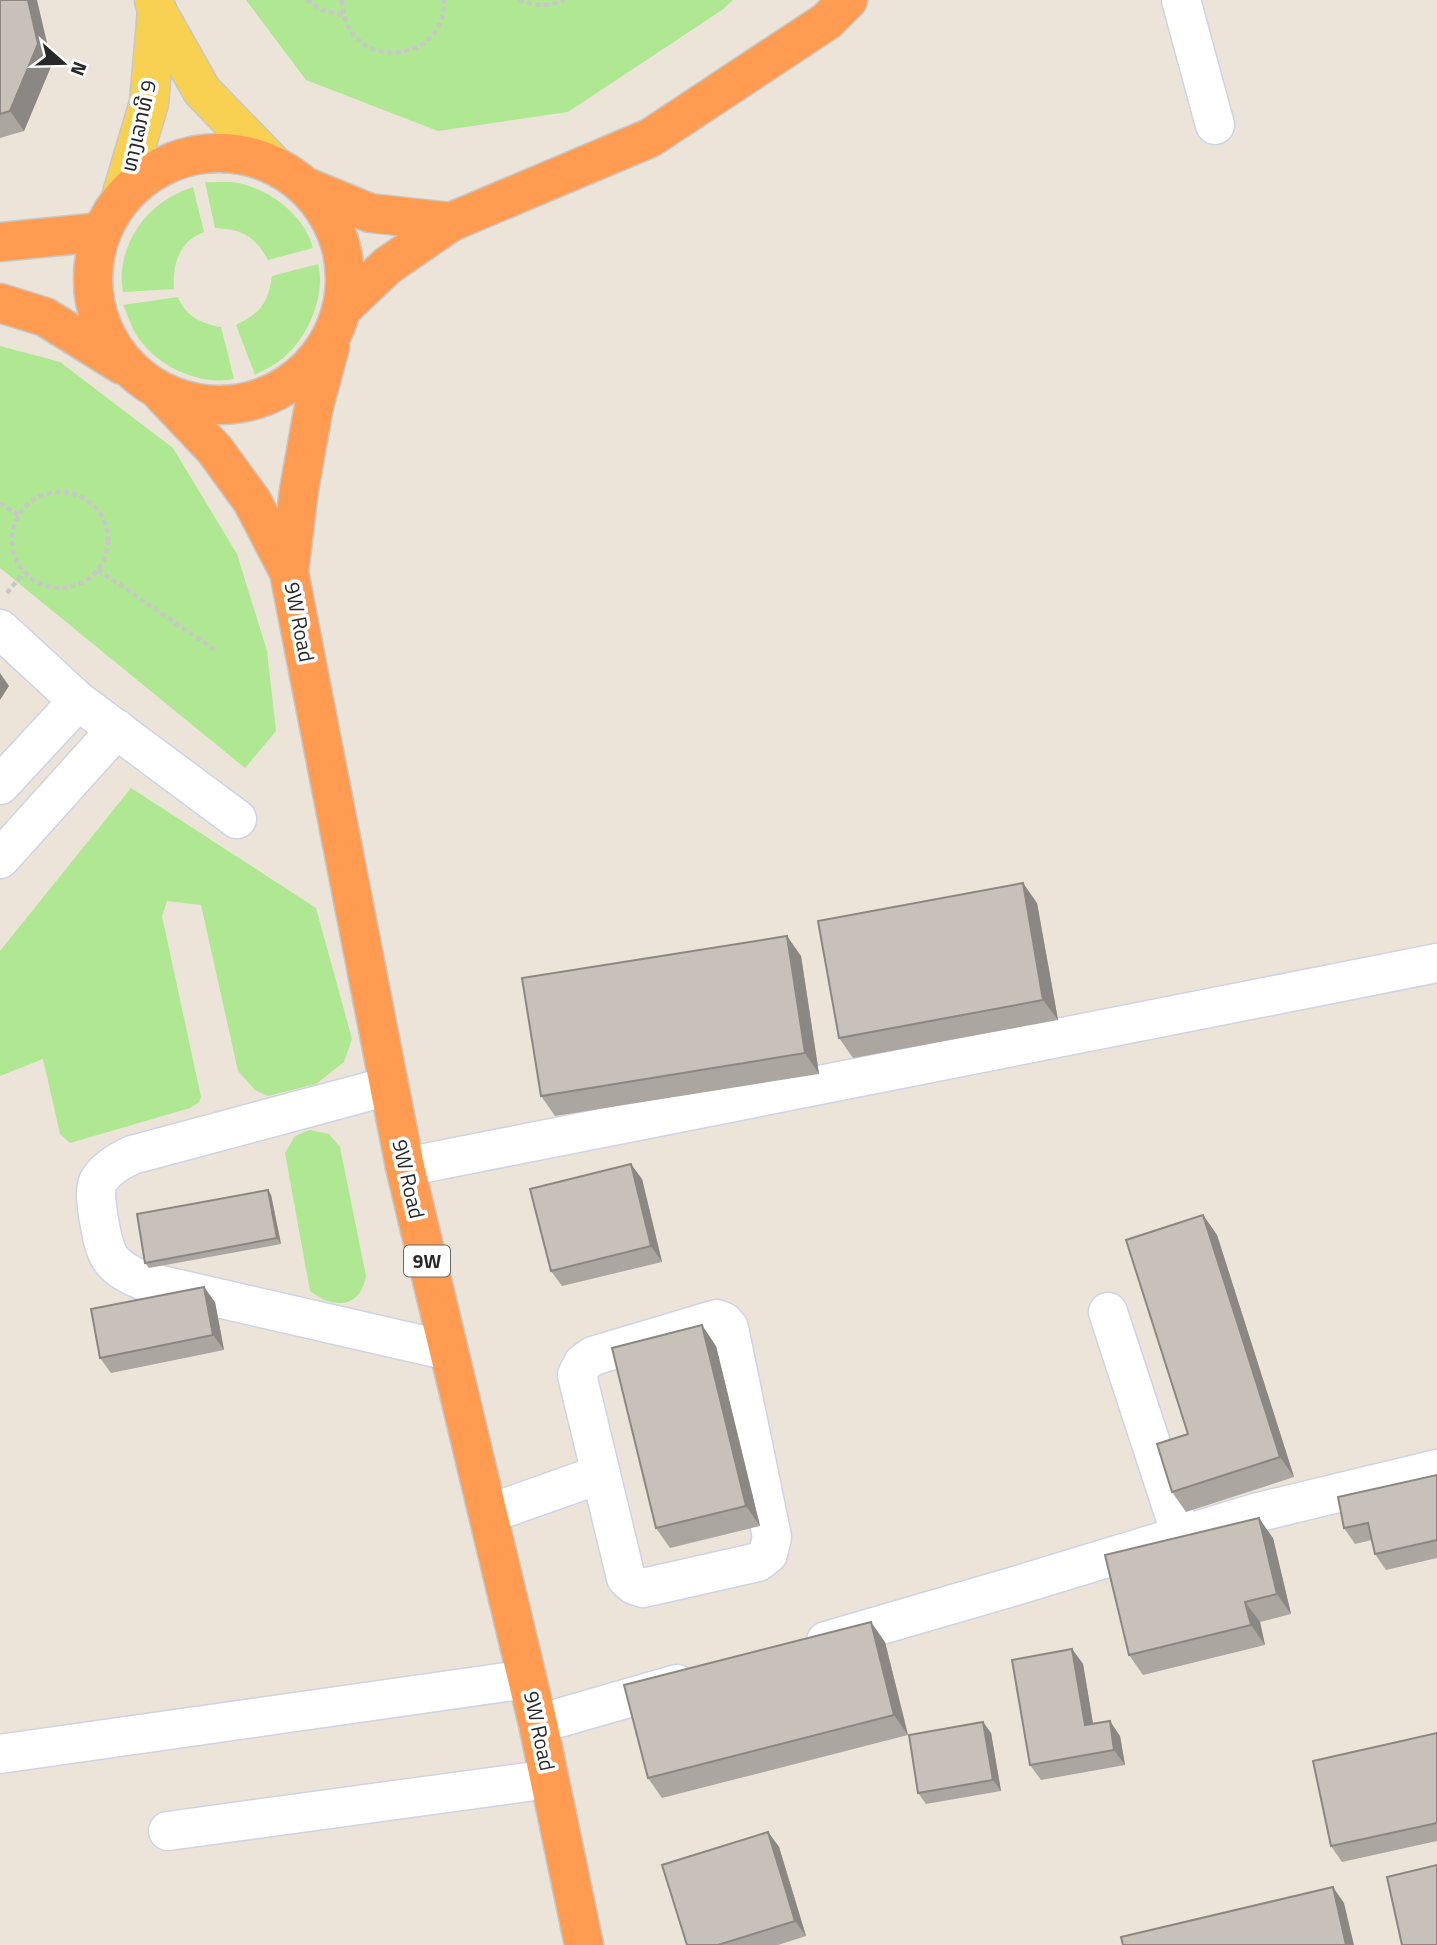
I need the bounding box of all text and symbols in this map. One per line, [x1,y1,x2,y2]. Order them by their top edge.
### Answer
north arrow [28,28,98,98]
text: N [64,58,95,80]
street label: ທາງເລກທີ 9 [112,77,164,175]
street label: 9W Road [277,579,323,664]
street label: 9W Road [384,1136,434,1222]
road number: 9W [404,1246,450,1276]
street label: 9W Road [516,1688,564,1773]

